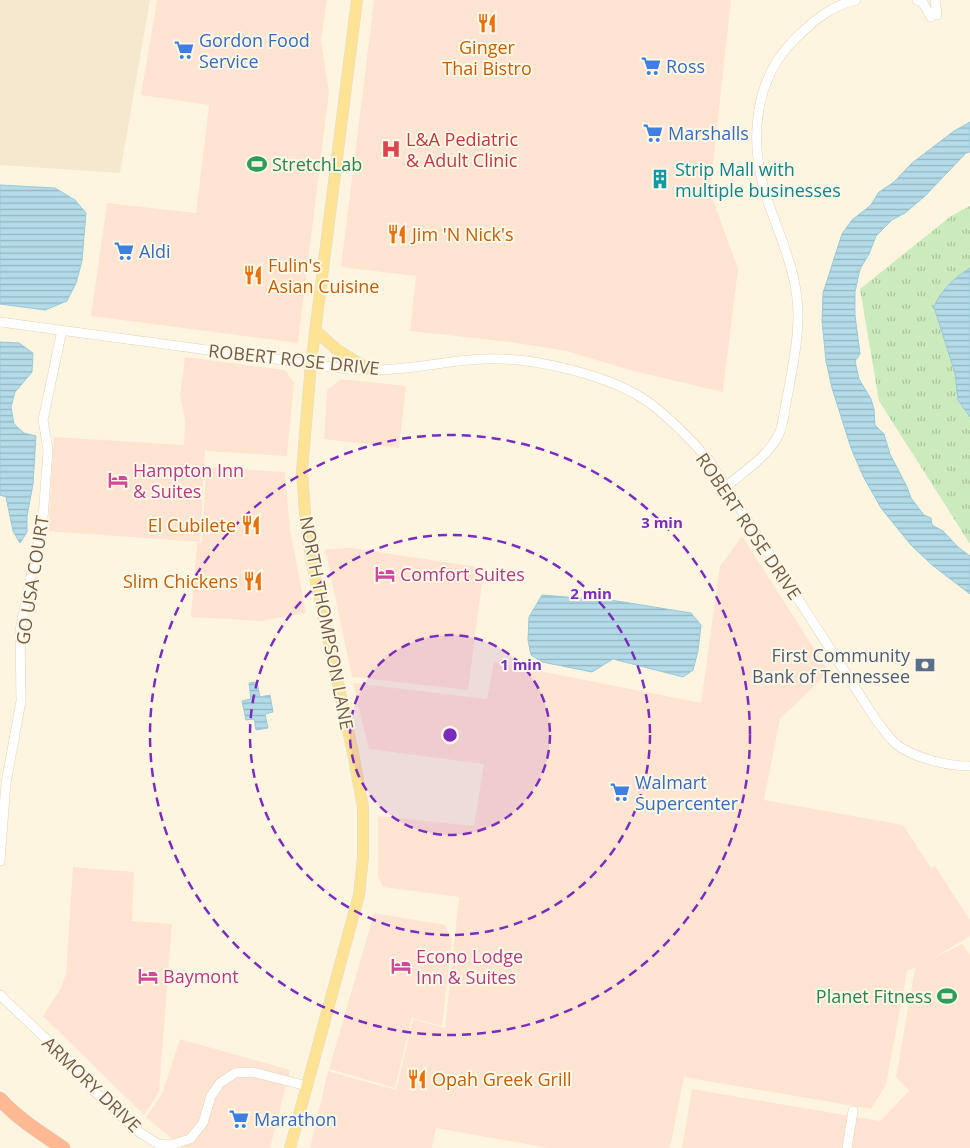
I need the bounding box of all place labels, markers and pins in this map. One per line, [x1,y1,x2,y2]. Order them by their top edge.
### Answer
restaurant icon: Ginger Thai Bistro [476,12,498,34]
place label: Gordon Food Service [199,28,310,73]
place label: Ginger Thai Bistro [442,35,532,80]
supermarket icon: Gordon Food Service [173,39,195,61]
place label: Ross [666,54,705,78]
supermarket icon: Ross [640,55,662,77]
place label: Marshalls [668,121,749,145]
supermarket icon: Marshalls [642,122,664,144]
place label: L&A Pediatric & Adult Clinic [406,127,518,172]
hospital icon: L&A Pediatric & Adult Clinic [380,138,402,160]
place label: StretchLab [272,152,362,176]
sports icon: StretchLab [246,153,268,175]
place label: Strip Mall with multiple businesses [675,157,841,202]
building icon: Strip Mall with multiple businesses [649,168,671,190]
place label: Jim 'N Nick's [410,222,514,246]
restaurant icon: Jim 'N Nick's [386,223,408,245]
place label: Aldi [139,239,170,263]
supermarket icon: Aldi [113,240,135,262]
place label: Fulin's Asian Cuisine [268,253,379,298]
restaurant icon: Fulin's Asian Cuisine [242,264,264,286]
place label: Hampton Inn & Suites [133,458,244,503]
hotel icon: Hampton Inn & Suites [107,469,129,491]
place label: El Cubilete [148,513,236,537]
restaurant icon: El Cubilete [240,514,262,536]
place label: Comfort Suites [400,562,525,586]
hotel icon: Comfort Suites [374,563,396,585]
place label: Slim Chickens [123,569,238,593]
restaurant icon: Slim Chickens [242,570,264,592]
place label: First Community Bank of Tennessee [752,643,911,688]
bank icon: First Community Bank of Tennessee [914,654,936,676]
centre of rings [441,726,459,744]
place label: Walmart Supercenter [635,770,739,815]
supermarket icon: Walmart Supercenter [609,781,631,803]
place label: Econo Lodge Inn & Suites [416,944,523,989]
hotel icon: Econo Lodge Inn & Suites [390,955,412,977]
place label: Baymont [163,964,239,988]
hotel icon: Baymont [137,965,159,987]
place label: Planet Fitness [816,984,932,1008]
sports icon: Planet Fitness [936,985,958,1007]
place label: Opah Greek Grill [432,1067,572,1091]
restaurant icon: Opah Greek Grill [406,1068,428,1090]
place label: Marathon [254,1107,337,1131]
supermarket icon: Marathon [228,1108,250,1130]

